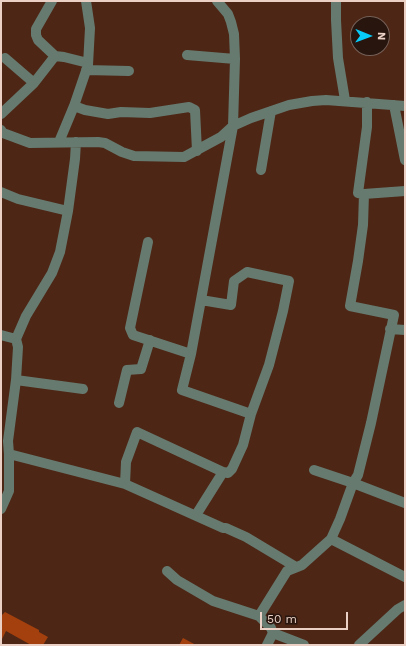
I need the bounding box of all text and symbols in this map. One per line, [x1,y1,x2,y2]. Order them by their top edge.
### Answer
north arrow [350,16,390,56]
text: N [375,32,388,40]
scale bar [262,604,350,630]
text: 50 m [267,612,297,626]

